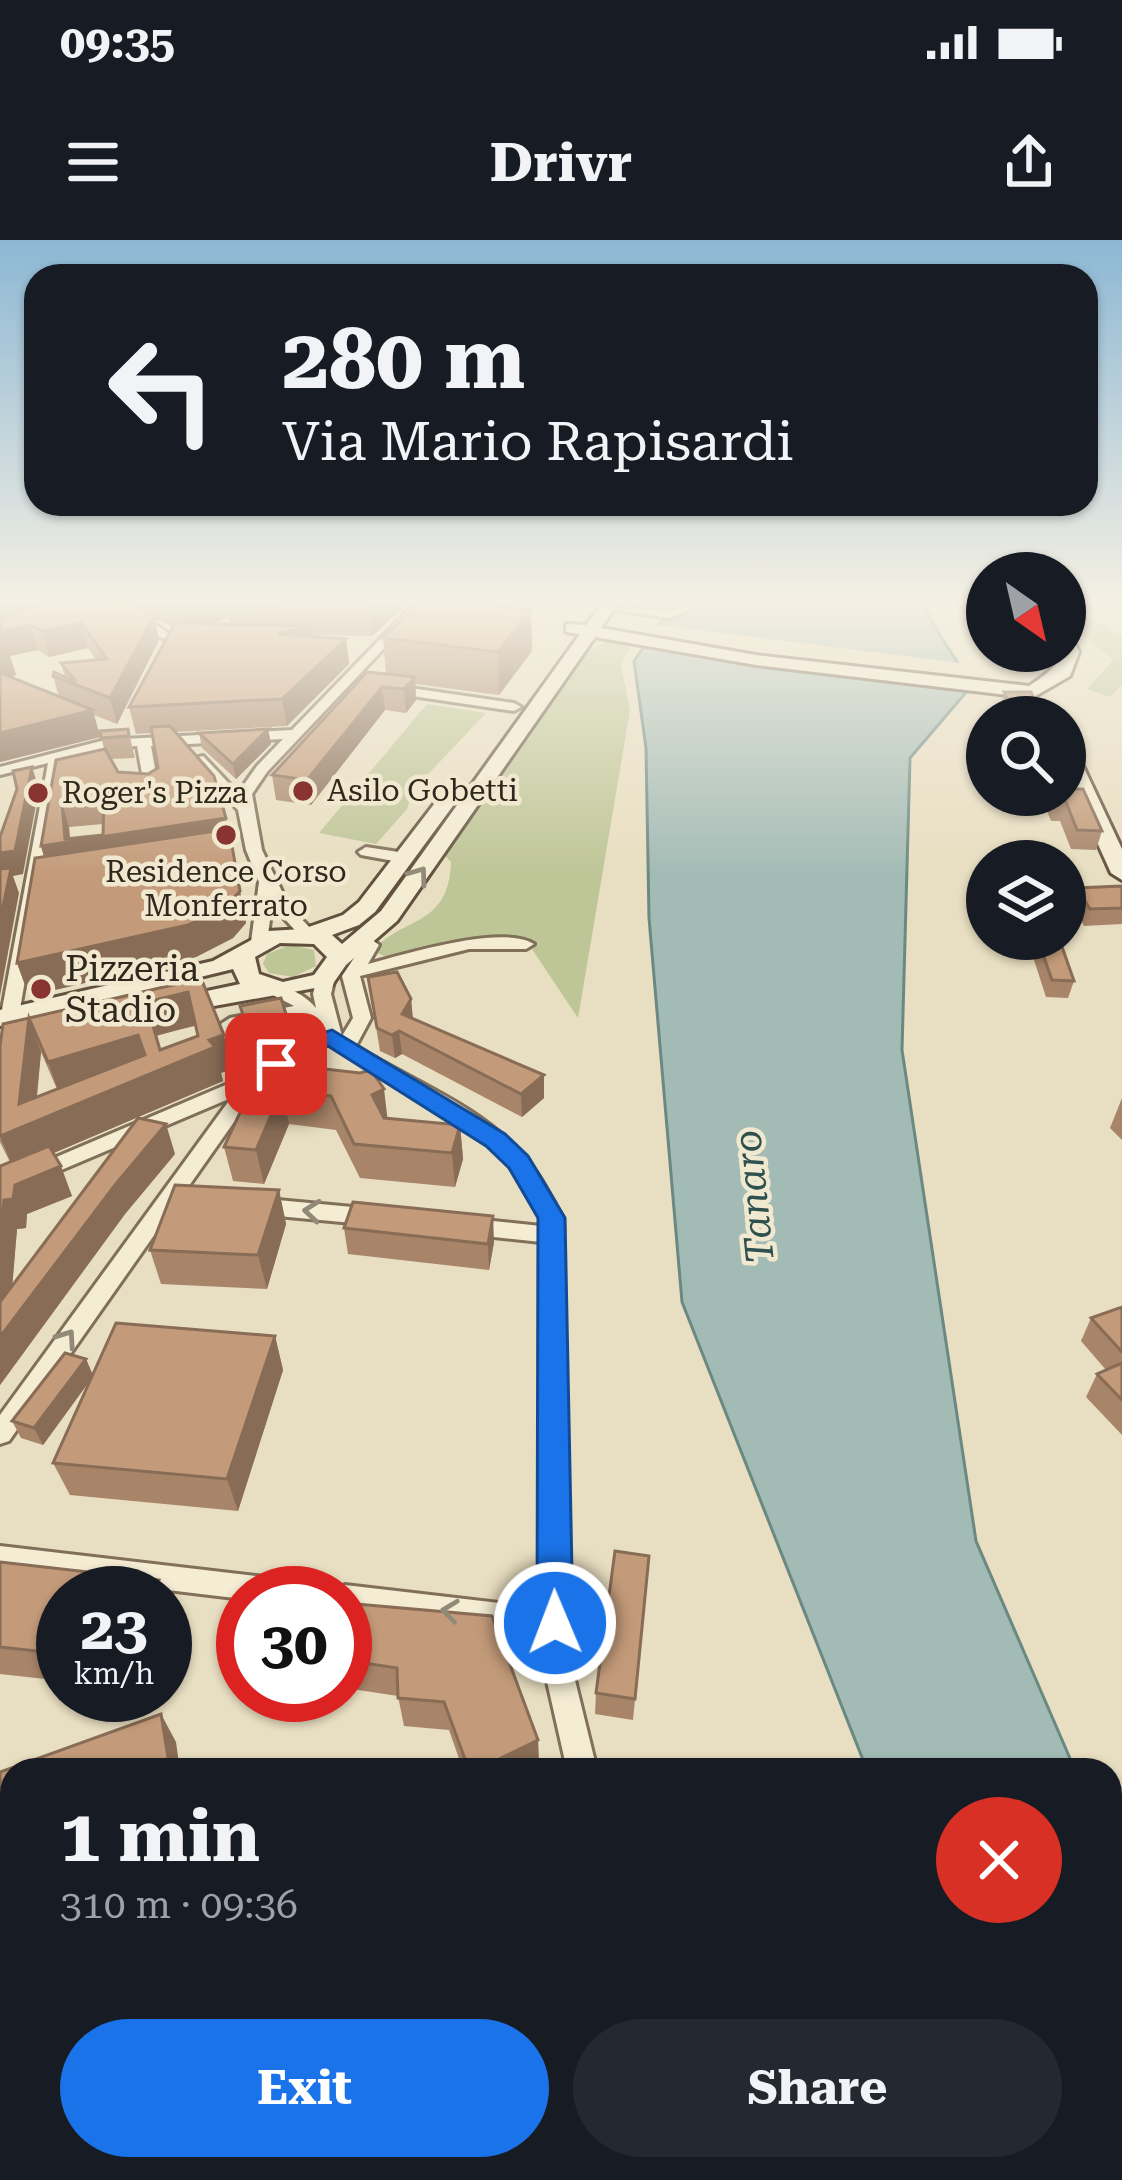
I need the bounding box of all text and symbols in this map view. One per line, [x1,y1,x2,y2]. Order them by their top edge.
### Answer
text: 09:35 [60,16,175,69]
icon: menu [60,129,126,195]
icon: share [996,129,1062,195]
text: Drivr [490,131,632,194]
text: 280 m [282,310,525,408]
icon: left [84,312,240,468]
text: Via Mario Rapisardi [282,410,794,473]
north arrow [966,552,1086,672]
map controls [966,552,1086,960]
button: search [966,696,1086,816]
place label: Asilo Gobetti [327,773,518,808]
place label: Roger's Pizza [62,775,248,810]
marker: Asilo Gobetti [290,778,316,804]
marker: Roger's Pizza [25,780,51,806]
marker: Residence Corso Monferrato [213,822,239,848]
button: layers [966,840,1086,960]
place label: Residence Corso Monferrato [105,854,347,923]
one-way arrow [405,866,427,888]
place label: Pizzeria Stadio [65,948,200,1031]
marker: Pizzeria Stadio [28,976,54,1002]
pin [225,1013,327,1115]
icon: arrive [243,1031,309,1097]
water label: Tanaro [724,1128,784,1266]
one-way arrow [302,1199,321,1224]
one-way arrow [53,1329,75,1351]
position arrow [492,1560,618,1686]
speed limit sign: 30 [216,1566,372,1722]
text: 23 [80,1593,148,1664]
one-way arrow [440,1598,460,1624]
text: km/h [74,1656,154,1691]
text: 1 min [60,1794,260,1879]
button: close [936,1797,1062,1923]
text: 310 m · 09:36 [60,1882,298,1928]
button: Exit [60,2019,549,2157]
button: Share [573,2019,1062,2157]

